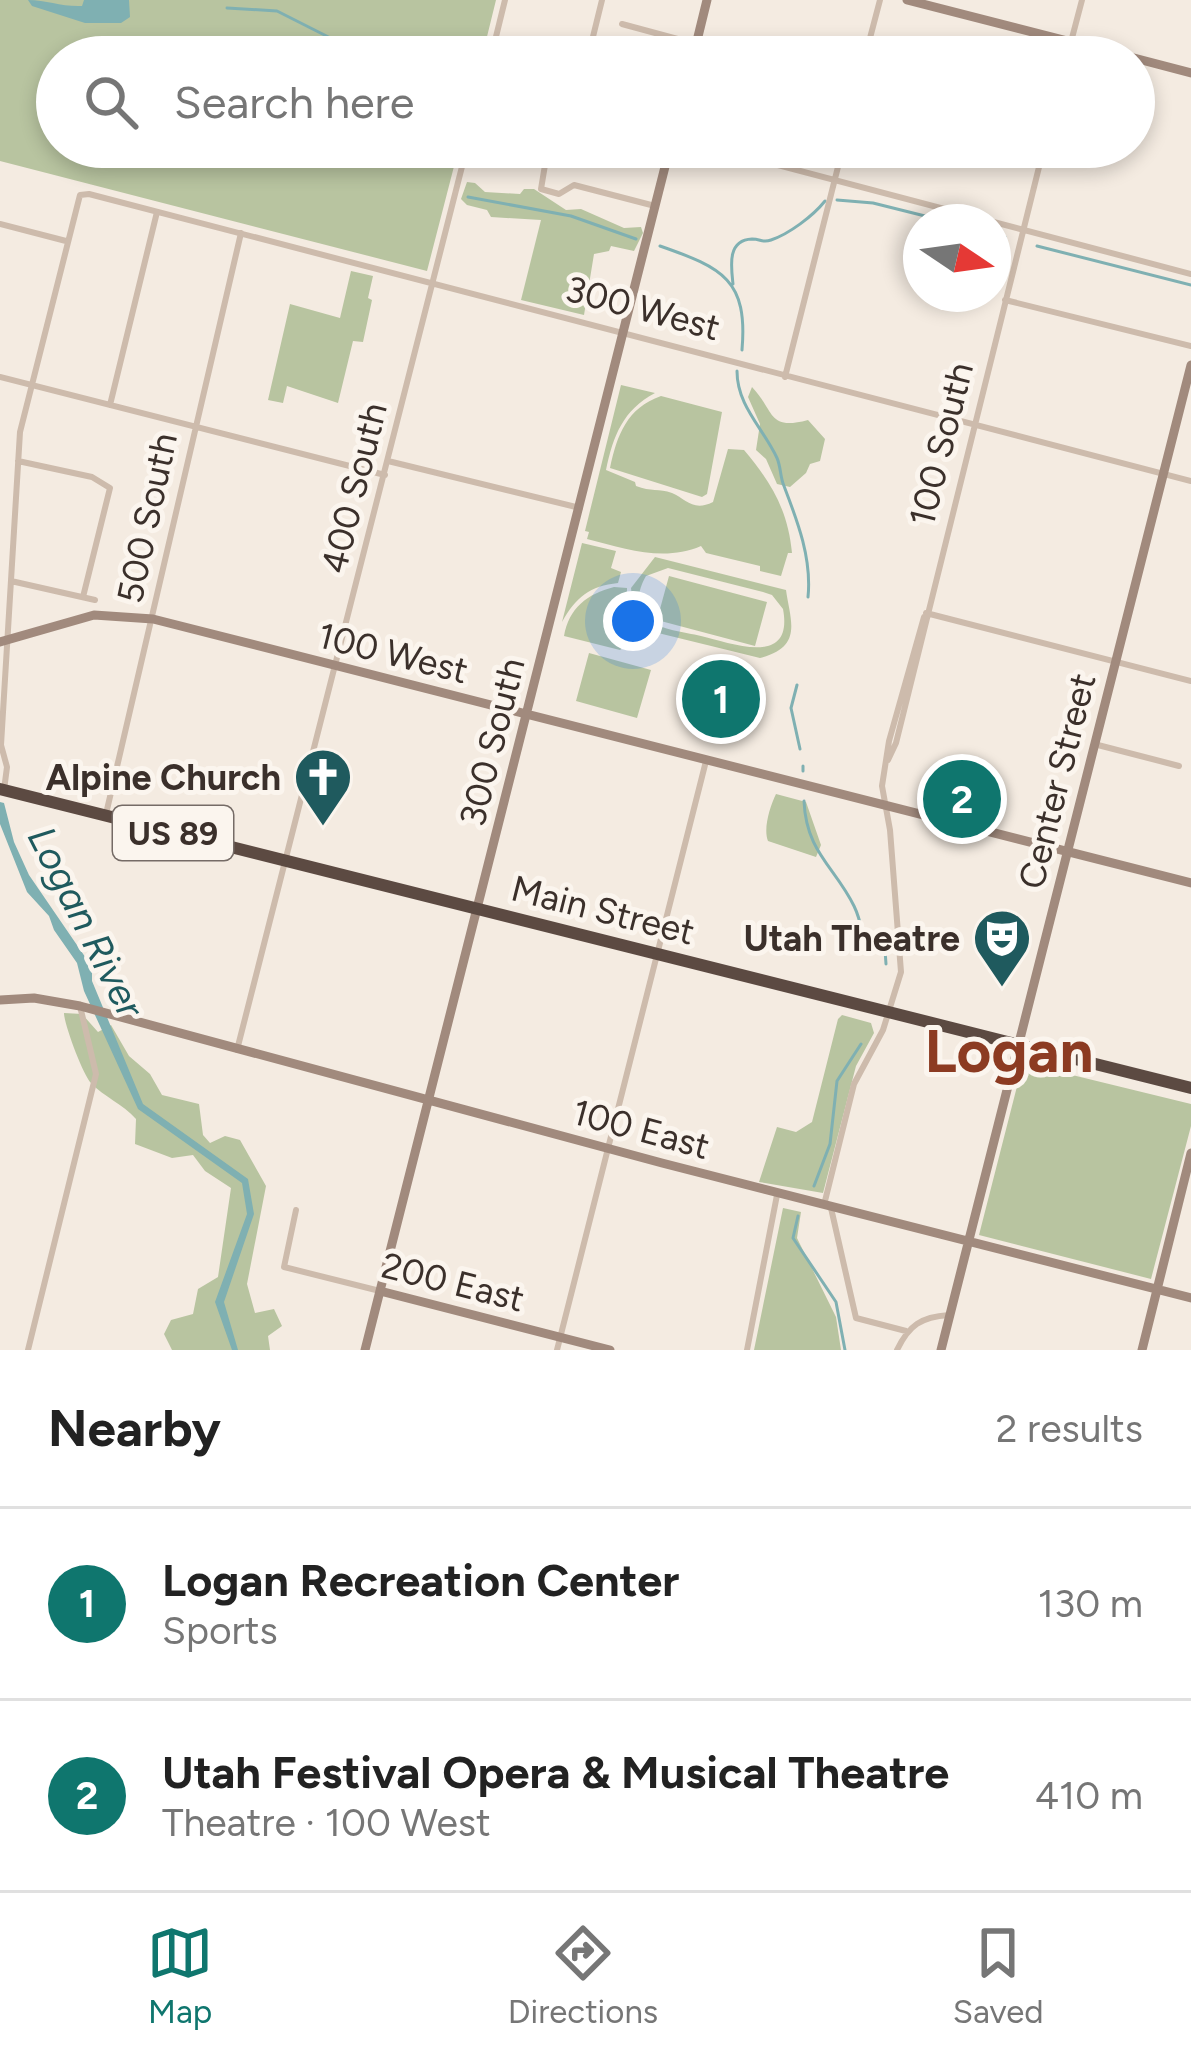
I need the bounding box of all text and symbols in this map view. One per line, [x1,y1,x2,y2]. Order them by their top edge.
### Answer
search box [36,36,1155,168]
icon: search [78,69,144,135]
text: Search here [174,75,414,129]
north arrow [903,204,1011,312]
street label: 300 West [561,267,725,349]
street label: 100 South [900,358,982,530]
street label: 400 South [312,398,396,578]
street label: 500 South [108,429,186,607]
your location [603,591,663,651]
street label: 100 West [314,614,472,692]
street label: 300 South [450,654,534,830]
pin: 1 [682,654,760,744]
street label: Center Street [1009,669,1105,893]
church icon: Alpine Church [292,746,354,828]
pin: 2 [923,754,1001,844]
place label: Alpine Church [46,756,281,799]
road number: US 89 [113,806,233,860]
water label: Logan River [18,819,155,1027]
street label: Main Street [507,867,699,953]
theatre icon: Utah Theatre [971,907,1033,989]
place label: Utah Theatre [743,917,960,960]
district label: Logan [924,1015,1094,1087]
street label: 100 East [568,1090,714,1168]
street label: 200 East [377,1244,529,1320]
text: Nearby [48,1398,221,1459]
text: 2 results [996,1405,1143,1452]
text: Logan Recreation Center [162,1553,679,1607]
text: 1 [79,1580,95,1627]
text: 130 m [1038,1580,1143,1627]
text: Sports [162,1607,278,1654]
text: Utah Festival Opera & Musical Theatre [162,1745,949,1799]
text: 2 [76,1772,98,1819]
text: 410 m [1035,1772,1143,1819]
text: Theatre · 100 West [162,1799,491,1846]
tab: Map [147,1920,213,2031]
tab: Directions [508,1920,658,2031]
tab: Saved [953,1920,1044,2031]

